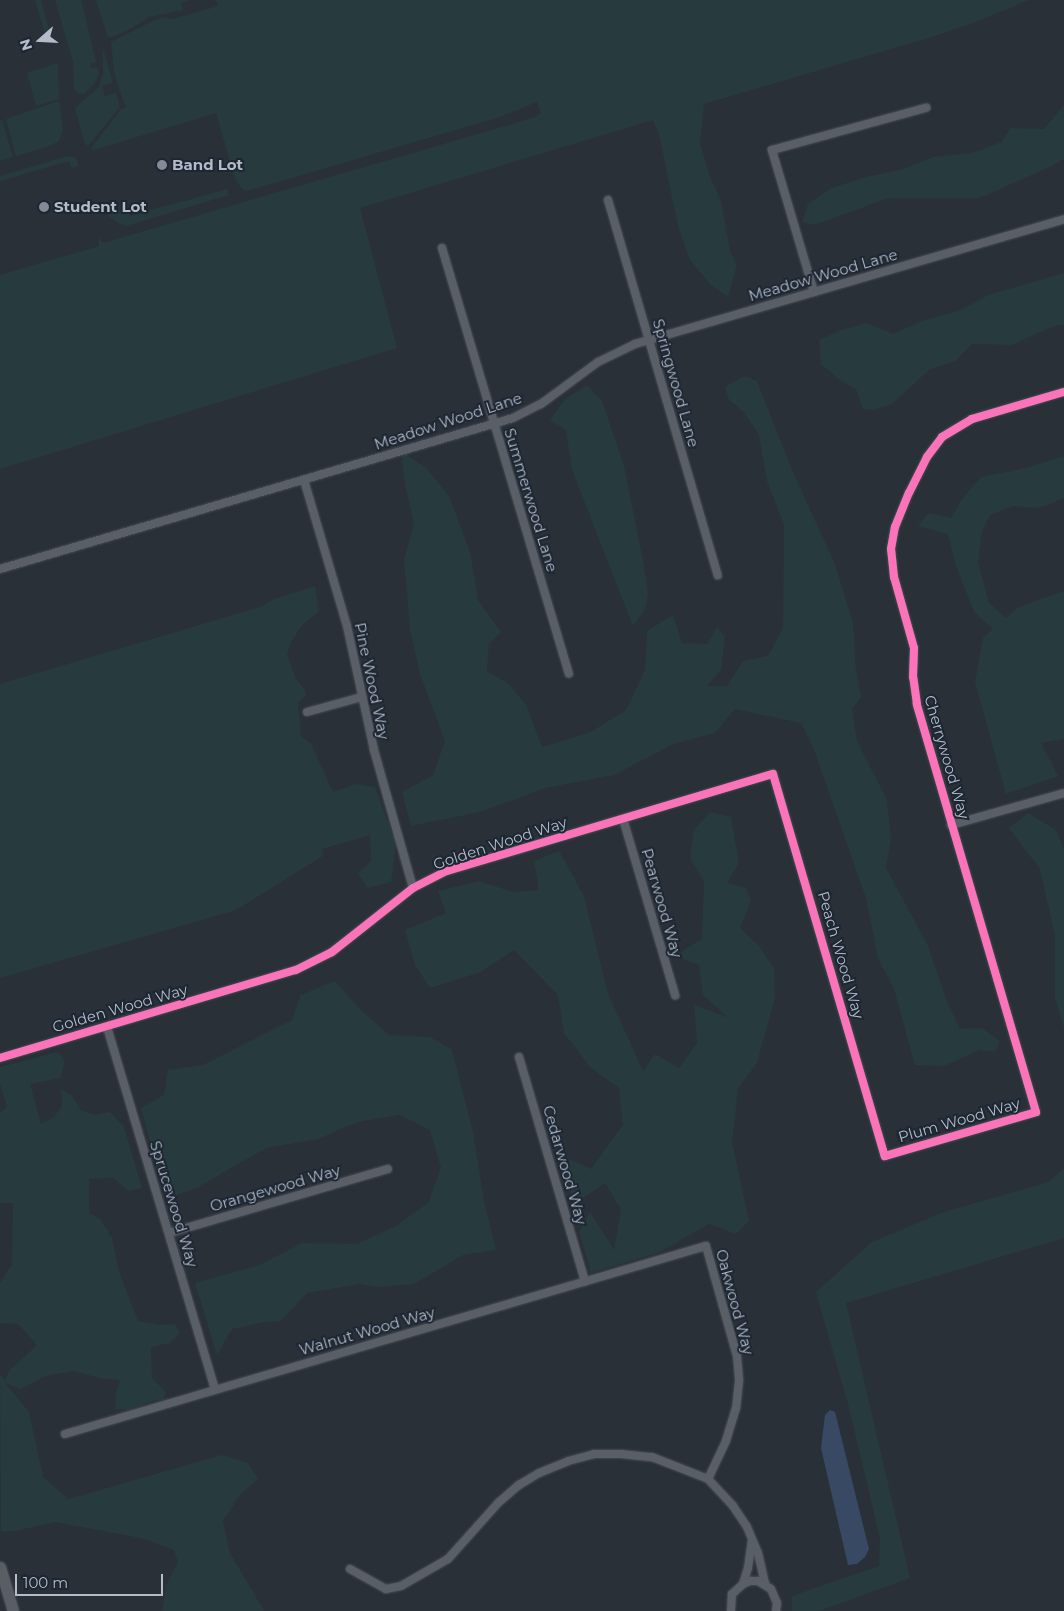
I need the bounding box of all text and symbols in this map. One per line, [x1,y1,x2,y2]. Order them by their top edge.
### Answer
north arrow [15,15,65,65]
text: N [15,37,36,53]
place label: Band Lot [172,156,243,174]
marker: Band Lot [156,159,168,171]
place label: Student Lot [54,198,147,216]
marker: Student Lot [38,201,50,213]
street label: Meadow Wood Lane [746,245,900,305]
street label: Springwood Lane [649,317,703,449]
street label: Meadow Wood Lane [372,389,524,453]
street label: Summerwood Lane [501,426,561,574]
street label: Pine Wood Way [351,621,393,741]
street label: Cherrywood Way [921,693,973,821]
street label: Golden Wood Way [431,813,569,873]
street label: Pearwood Way [638,846,686,960]
street label: Peach Wood Way [814,889,868,1021]
street label: Golden Wood Way [50,980,190,1036]
street label: Plum Wood Way [896,1094,1022,1146]
street label: Cedarwood Way [539,1103,591,1227]
street label: Sprucewood Way [146,1139,202,1269]
street label: Orangewood Way [208,1161,342,1215]
street label: Oakwood Way [712,1247,758,1357]
street label: Walnut Wood Way [297,1303,437,1359]
scale bar [18,1564,165,1596]
text: 100 m [23,1573,68,1592]

